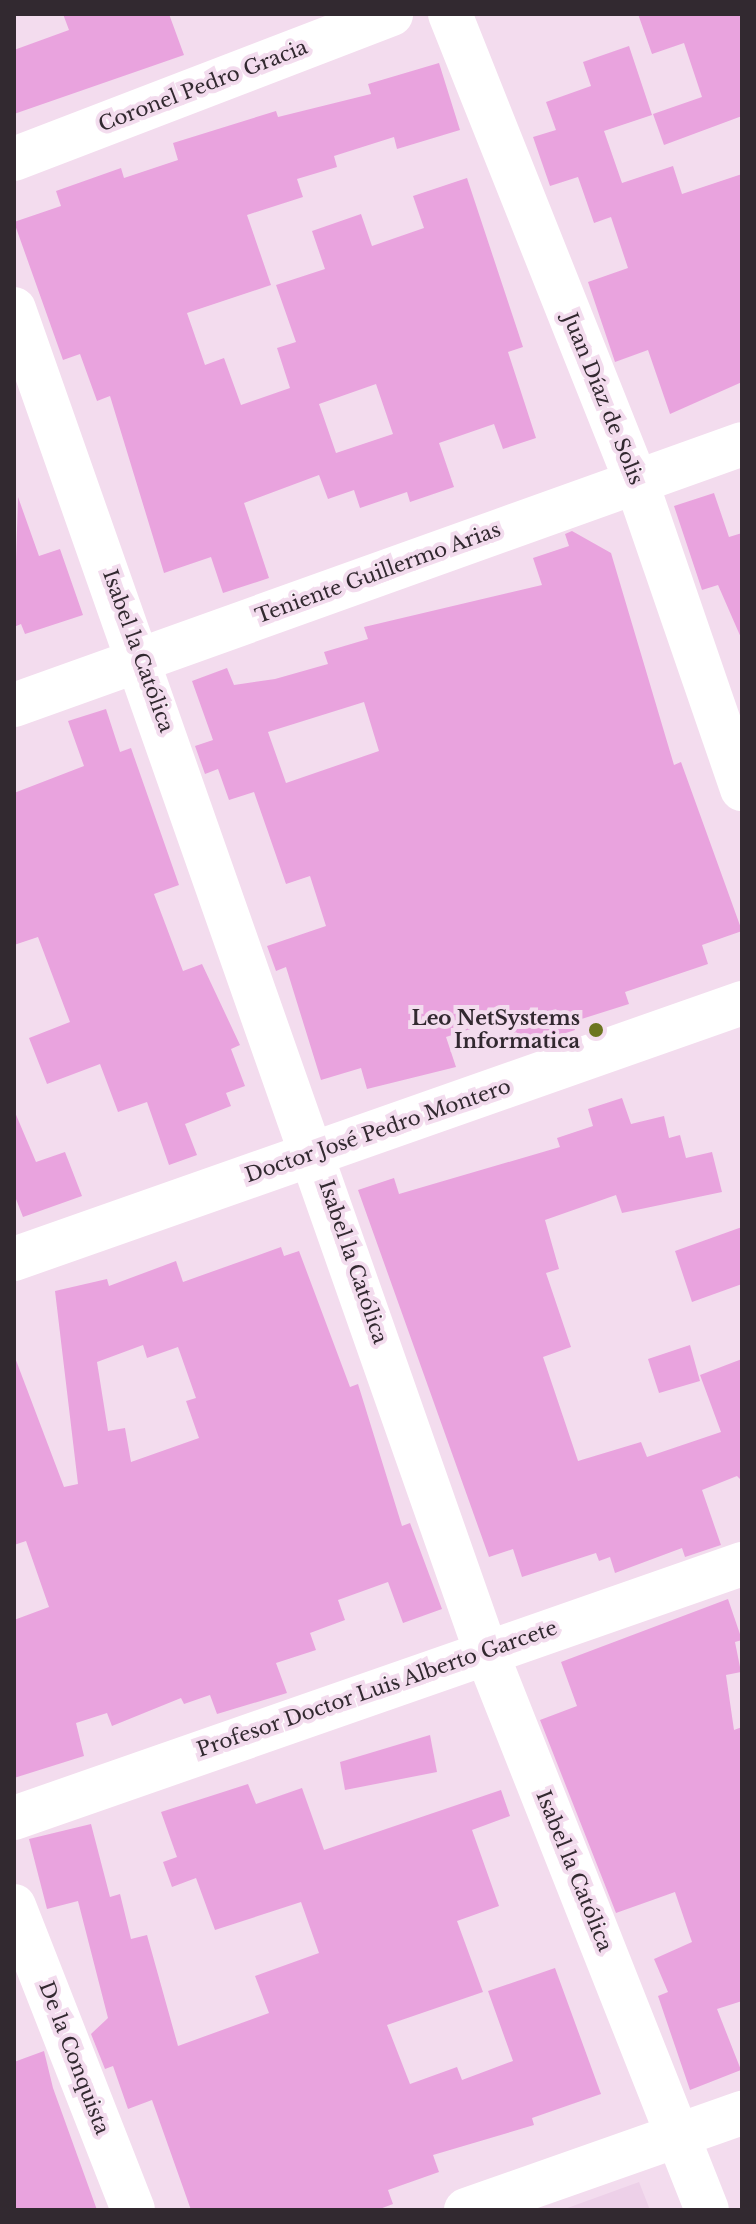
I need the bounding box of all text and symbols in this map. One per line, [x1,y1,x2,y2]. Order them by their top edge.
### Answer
street label: Coronel Pedro Gracia [95,35,311,137]
street label: Juan Díaz de Solis [558,310,648,488]
street label: Teniente Guillermo Arias [252,517,504,629]
street label: Isabel la Católica [97,566,179,736]
place label: Leo NetSystems Informatica [412,1006,580,1053]
marker: Leo NetSystems Informatica [587,1021,605,1039]
street label: Doctor José Pedro Montero [242,1074,514,1188]
street label: Isabel la Católica [314,1177,392,1347]
street label: Profesor Doctor Luis Alberto Garcete [193,1616,561,1762]
street label: Isabel la Católica [531,1787,617,1955]
street label: De la Conquista [34,1978,114,2138]

